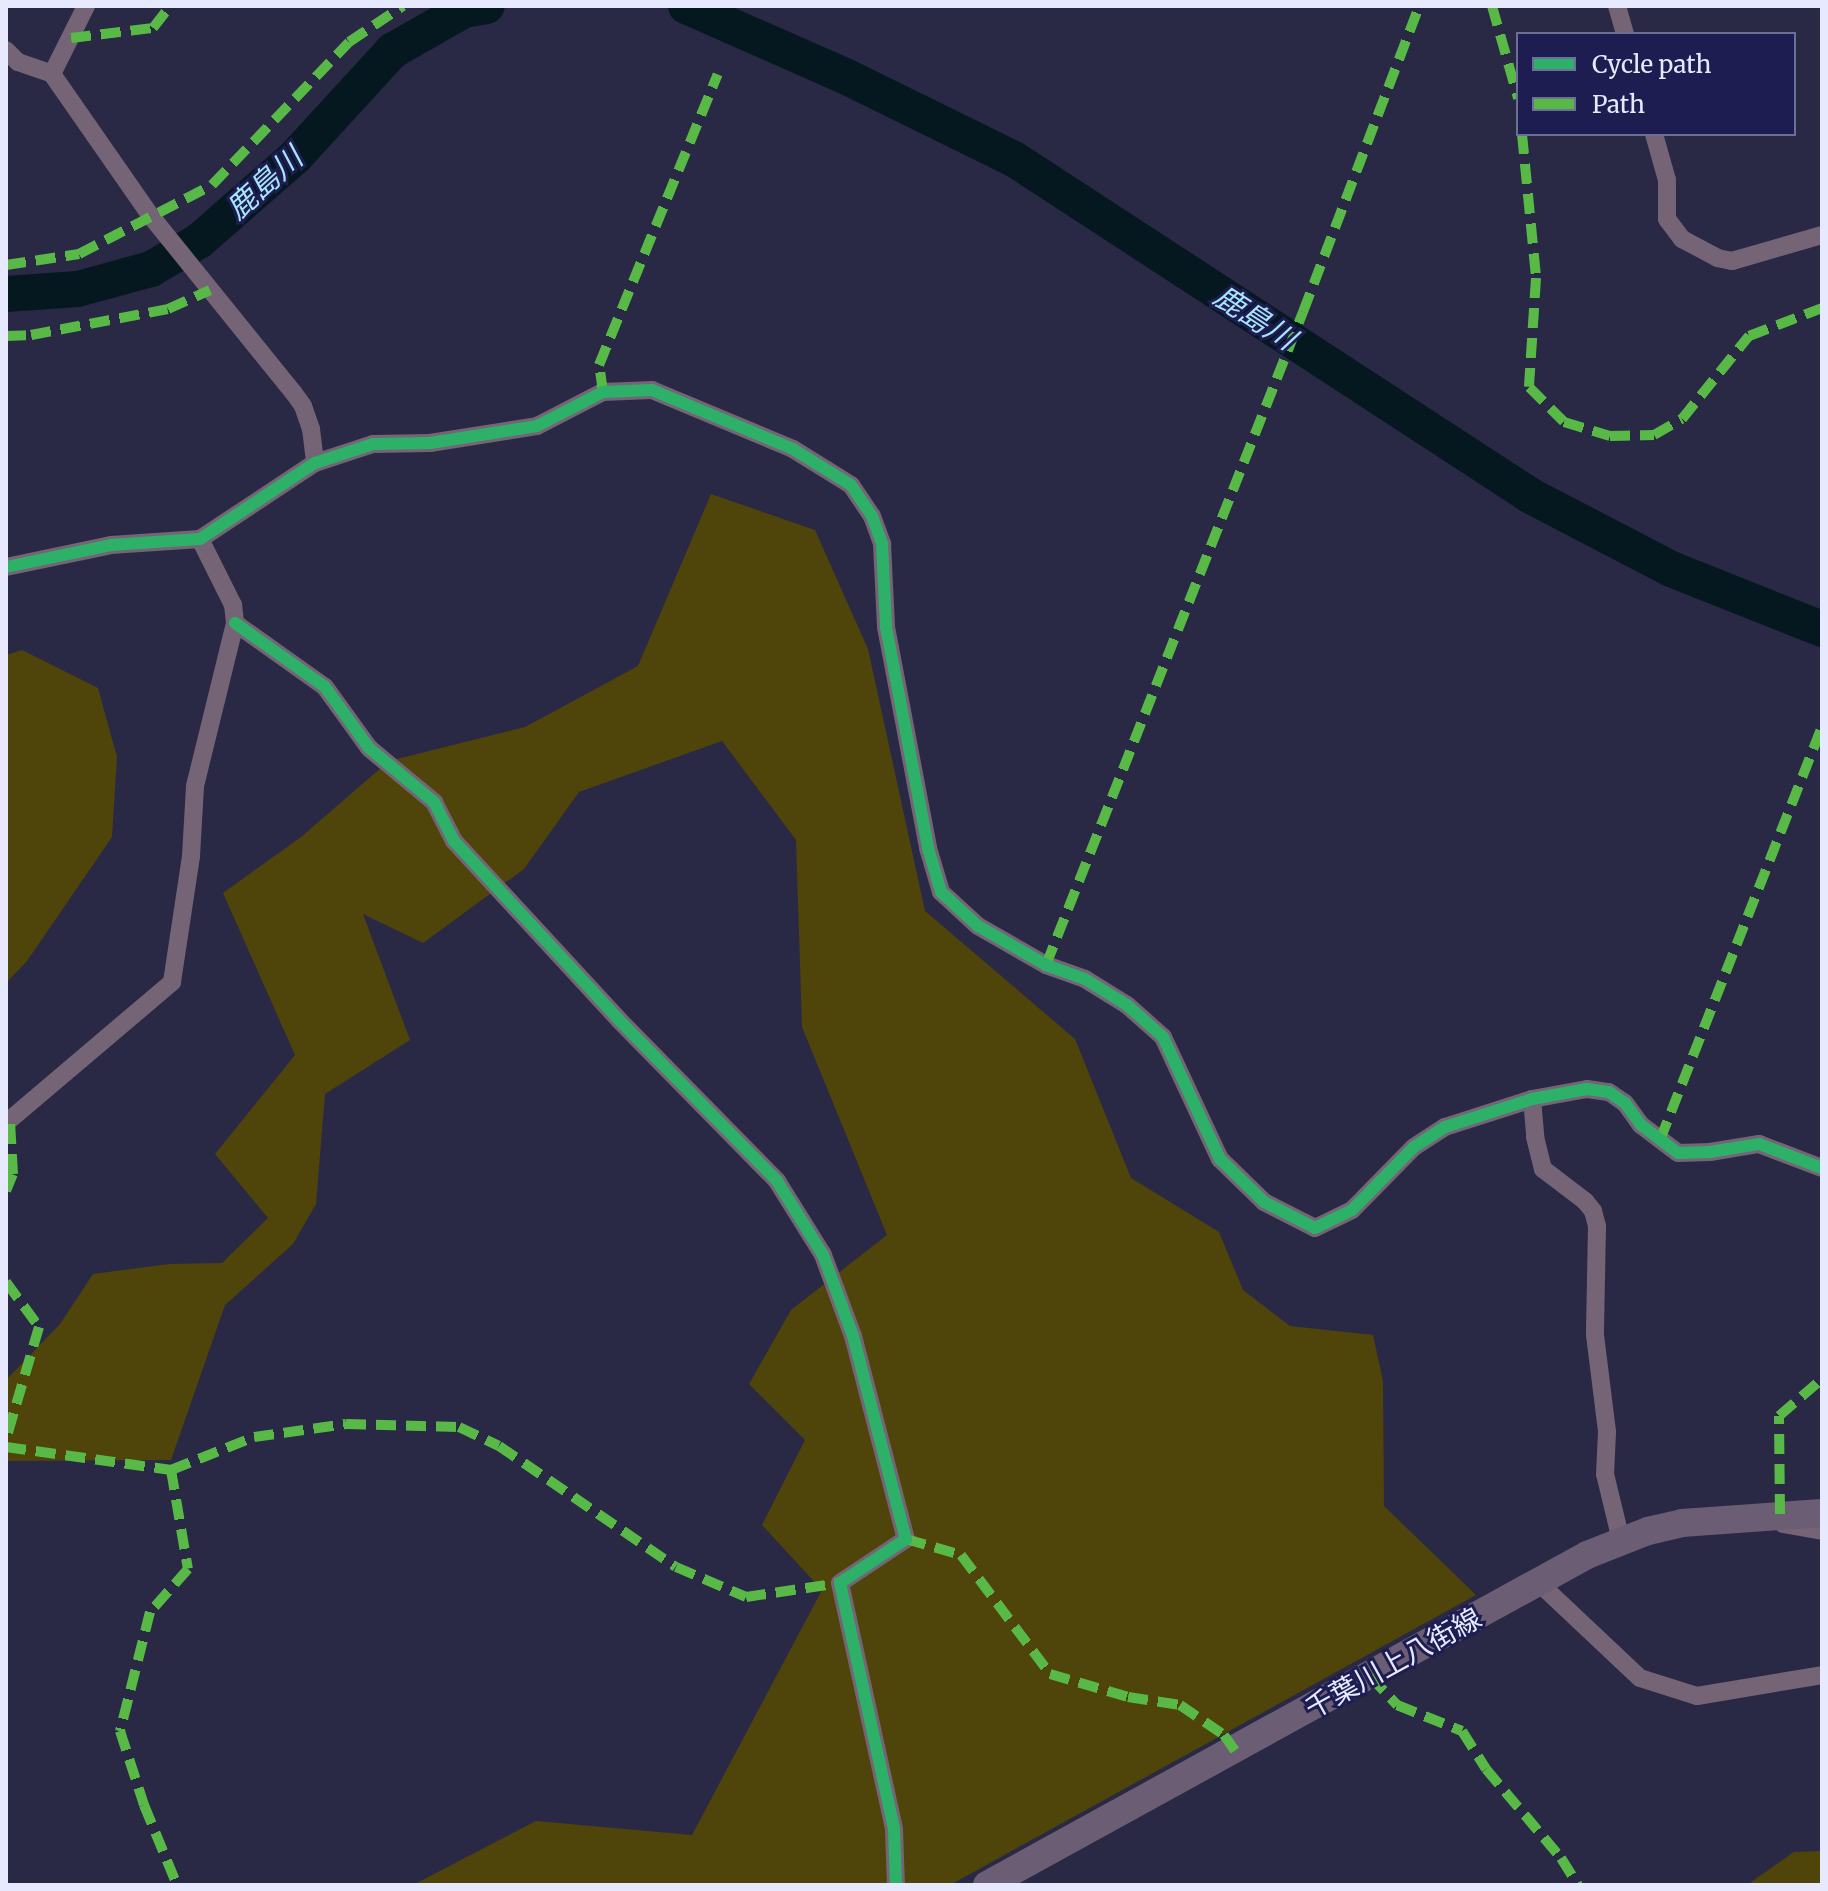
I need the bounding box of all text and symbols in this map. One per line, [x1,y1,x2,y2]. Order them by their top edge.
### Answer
legend [1516,32,1796,136]
text: Cycle path [1592,49,1711,80]
text: Path [1592,89,1645,120]
water label: 鹿島川 [219,140,309,226]
water label: 鹿島川 [1207,277,1303,357]
street label: 千葉川上八街線 [1299,1601,1487,1725]

